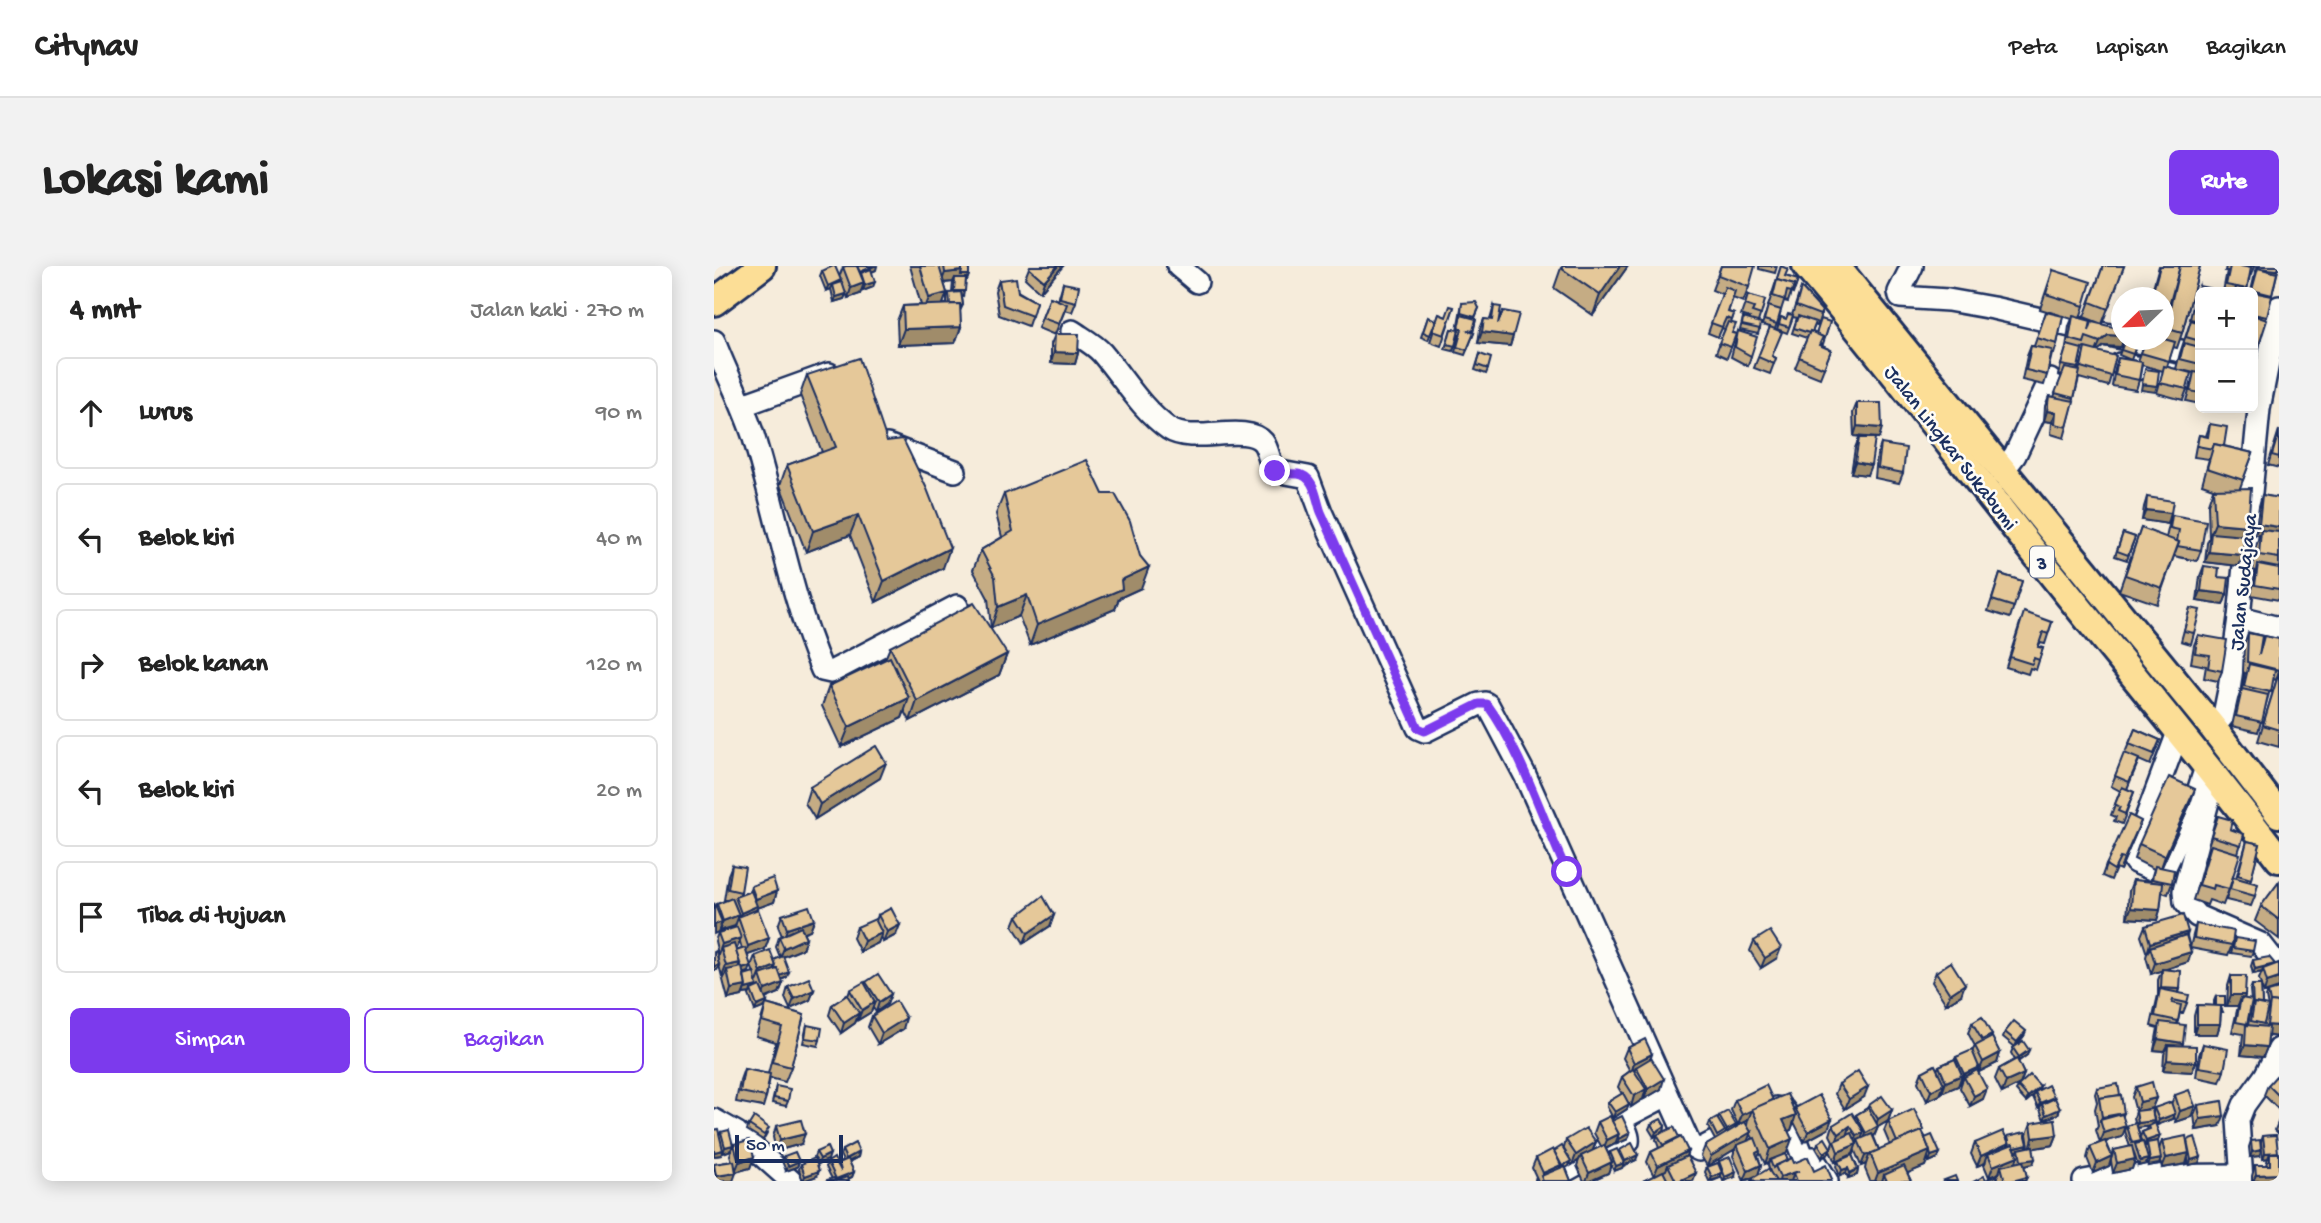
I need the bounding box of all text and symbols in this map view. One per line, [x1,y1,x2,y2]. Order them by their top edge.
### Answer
text: Citynav [35,29,138,67]
text: Peta [2009,34,2057,63]
text: Lapisan [2095,34,2168,63]
text: Bagikan [2206,34,2286,63]
button: Rute [2169,150,2279,215]
text: Lokasi kami [42,153,269,211]
north arrow [2111,287,2174,350]
map controls [2195,287,2258,413]
button: + [2195,287,2258,350]
text: 4 mnt [70,294,139,329]
text: Jalan kaki · 270 m [470,298,644,325]
button: − [2195,350,2258,413]
street label: Jalan Lingkar Sukabumi [1877,362,2021,537]
icon: ahead [72,394,110,432]
text: Lurus [139,398,192,429]
text: 90 m [596,400,642,427]
route end [1259,455,1290,486]
street label: Jalan Sudajaya [2226,511,2265,652]
icon: left [72,520,110,558]
text: Belok kiri [139,524,235,555]
text: 40 m [596,526,642,553]
road number: 3 [2030,546,2054,578]
icon: right [72,646,110,684]
text: Belok kanan [139,650,268,681]
text: 120 m [587,652,642,679]
icon: left [72,772,110,810]
text: Belok kiri [139,776,235,807]
text: 20 m [596,778,642,805]
route start [1551,856,1582,887]
icon: arrive [72,898,110,936]
text: Tiba di tujuan [139,902,285,933]
button: Simpan [70,1008,350,1073]
button: Bagikan [364,1008,644,1073]
scale bar [735,1132,844,1164]
text: 50 m [746,1135,785,1158]

